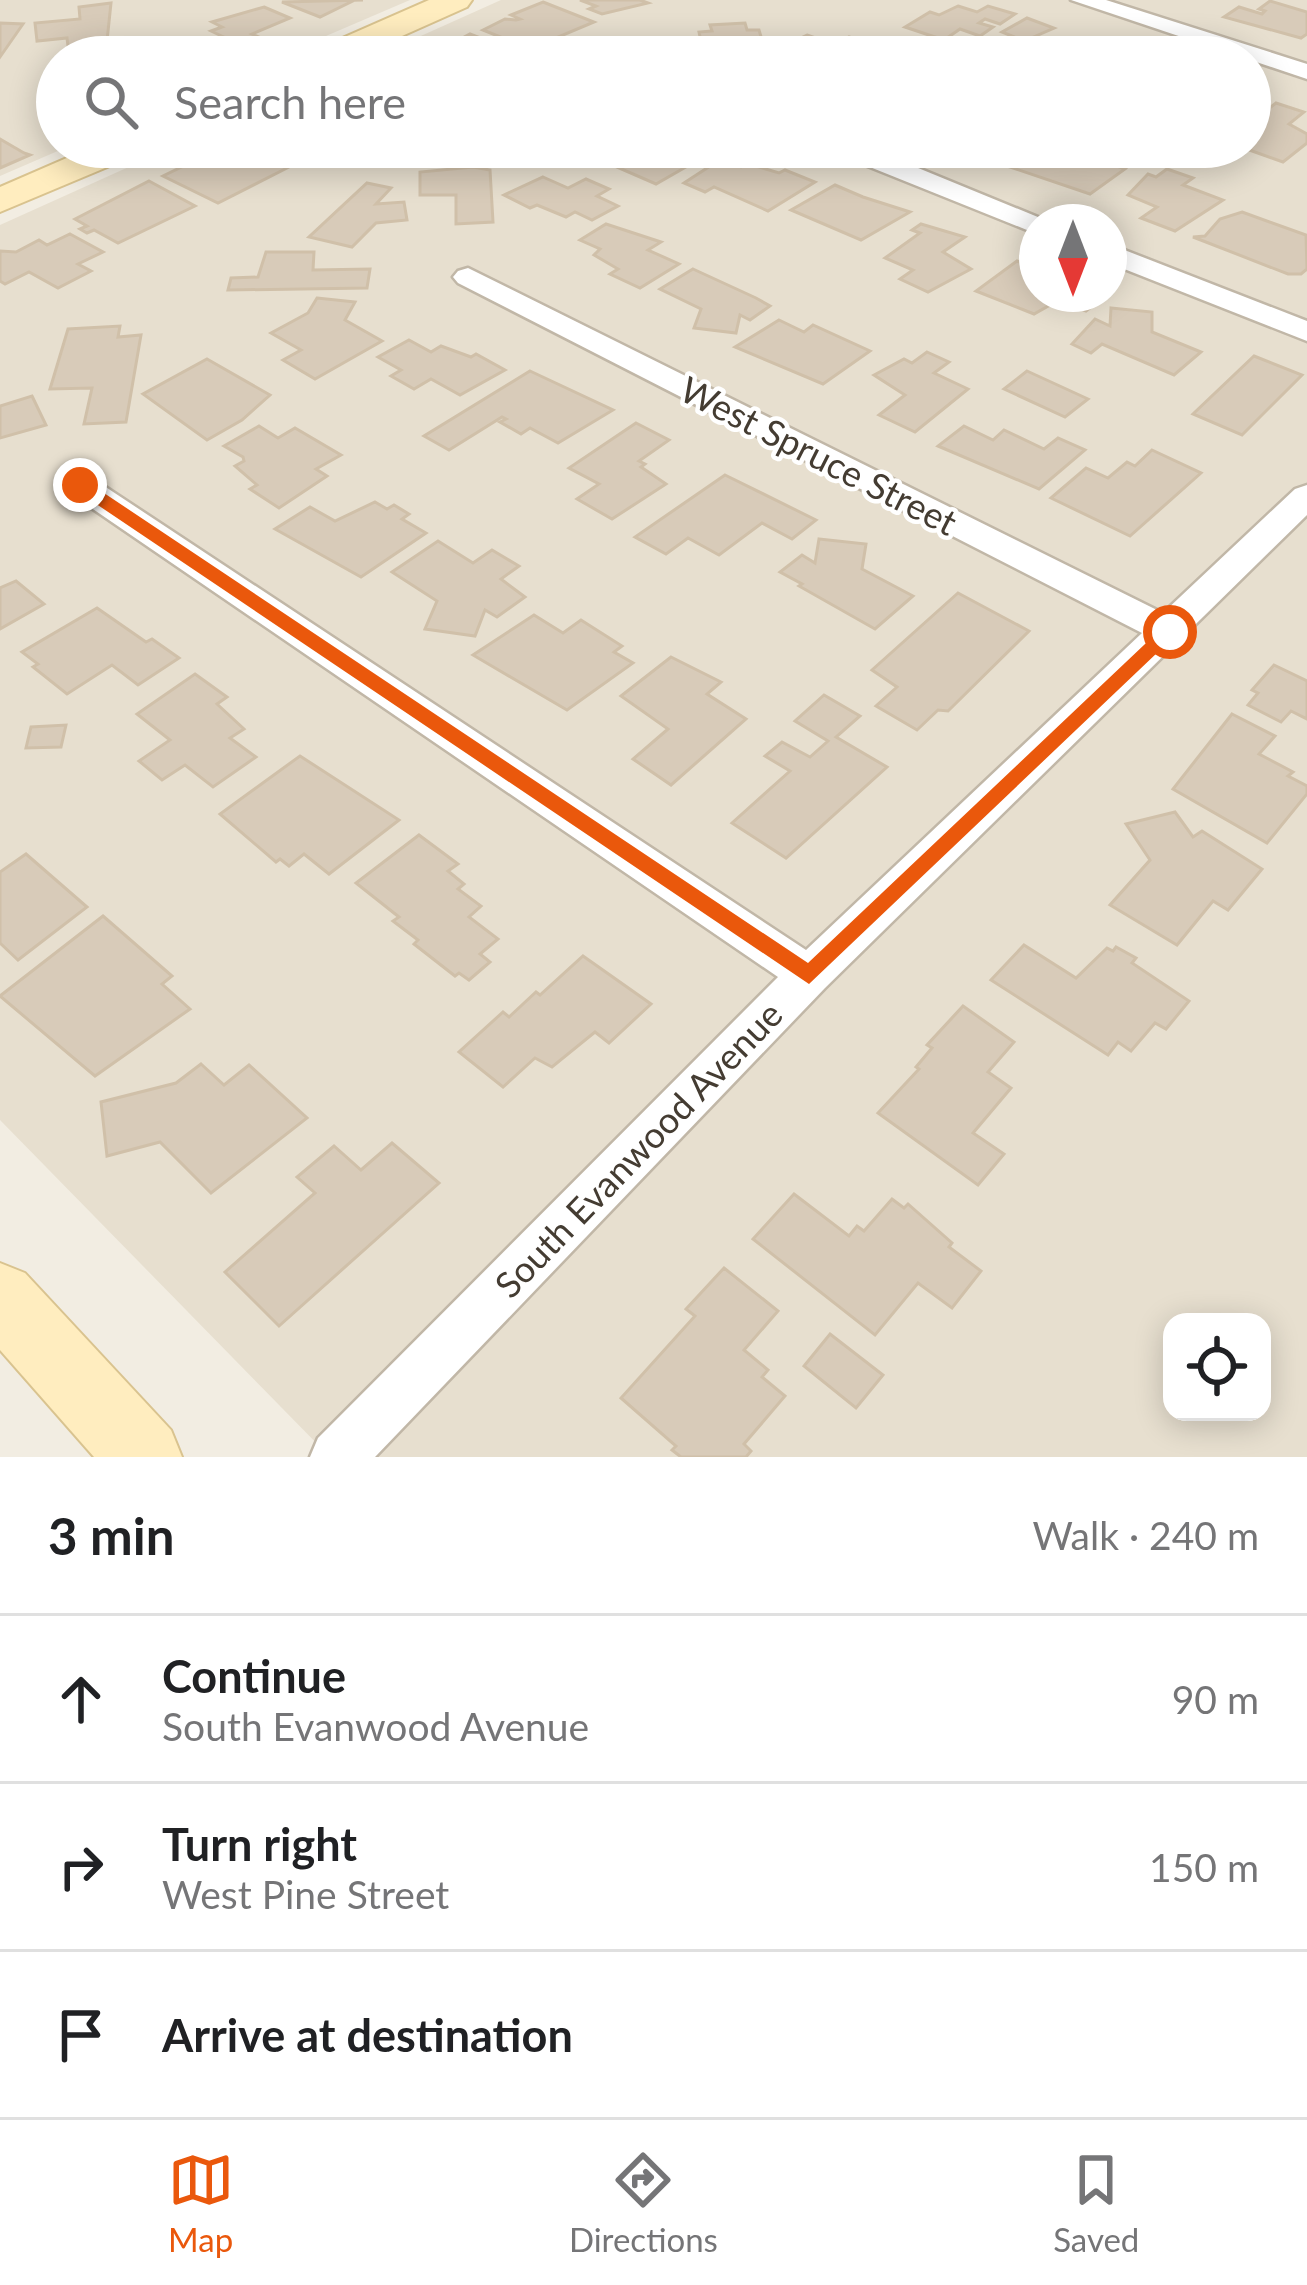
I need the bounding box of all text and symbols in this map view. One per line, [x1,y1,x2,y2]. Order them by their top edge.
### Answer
search box [36,36,1271,168]
icon: search [78,69,144,135]
text: Search here [174,75,406,129]
north arrow [1019,204,1127,312]
street label: West Spruce Street [673,366,965,544]
route end [53,458,107,512]
route start [1143,605,1197,659]
street label: South Evanwood Avenue [485,992,791,1306]
map controls [1163,1313,1271,1421]
button: locate [1163,1313,1271,1421]
text: 3 min [48,1505,174,1566]
text: Walk · 240 m [1032,1512,1259,1558]
text: Continue [162,1649,346,1703]
icon: ahead [48,1666,114,1732]
text: 90 m [1172,1676,1259,1722]
text: South Evanwood Avenue [162,1703,589,1749]
text: Turn right [162,1817,357,1871]
icon: right [48,1834,114,1900]
text: 150 m [1149,1844,1259,1890]
text: West Pine Street [162,1871,449,1917]
icon: arrive [48,2002,114,2068]
text: Arrive at destination [162,2008,573,2062]
tab: Map [168,2147,234,2259]
tab: Directions [569,2147,718,2259]
tab: Saved [1053,2147,1139,2259]

